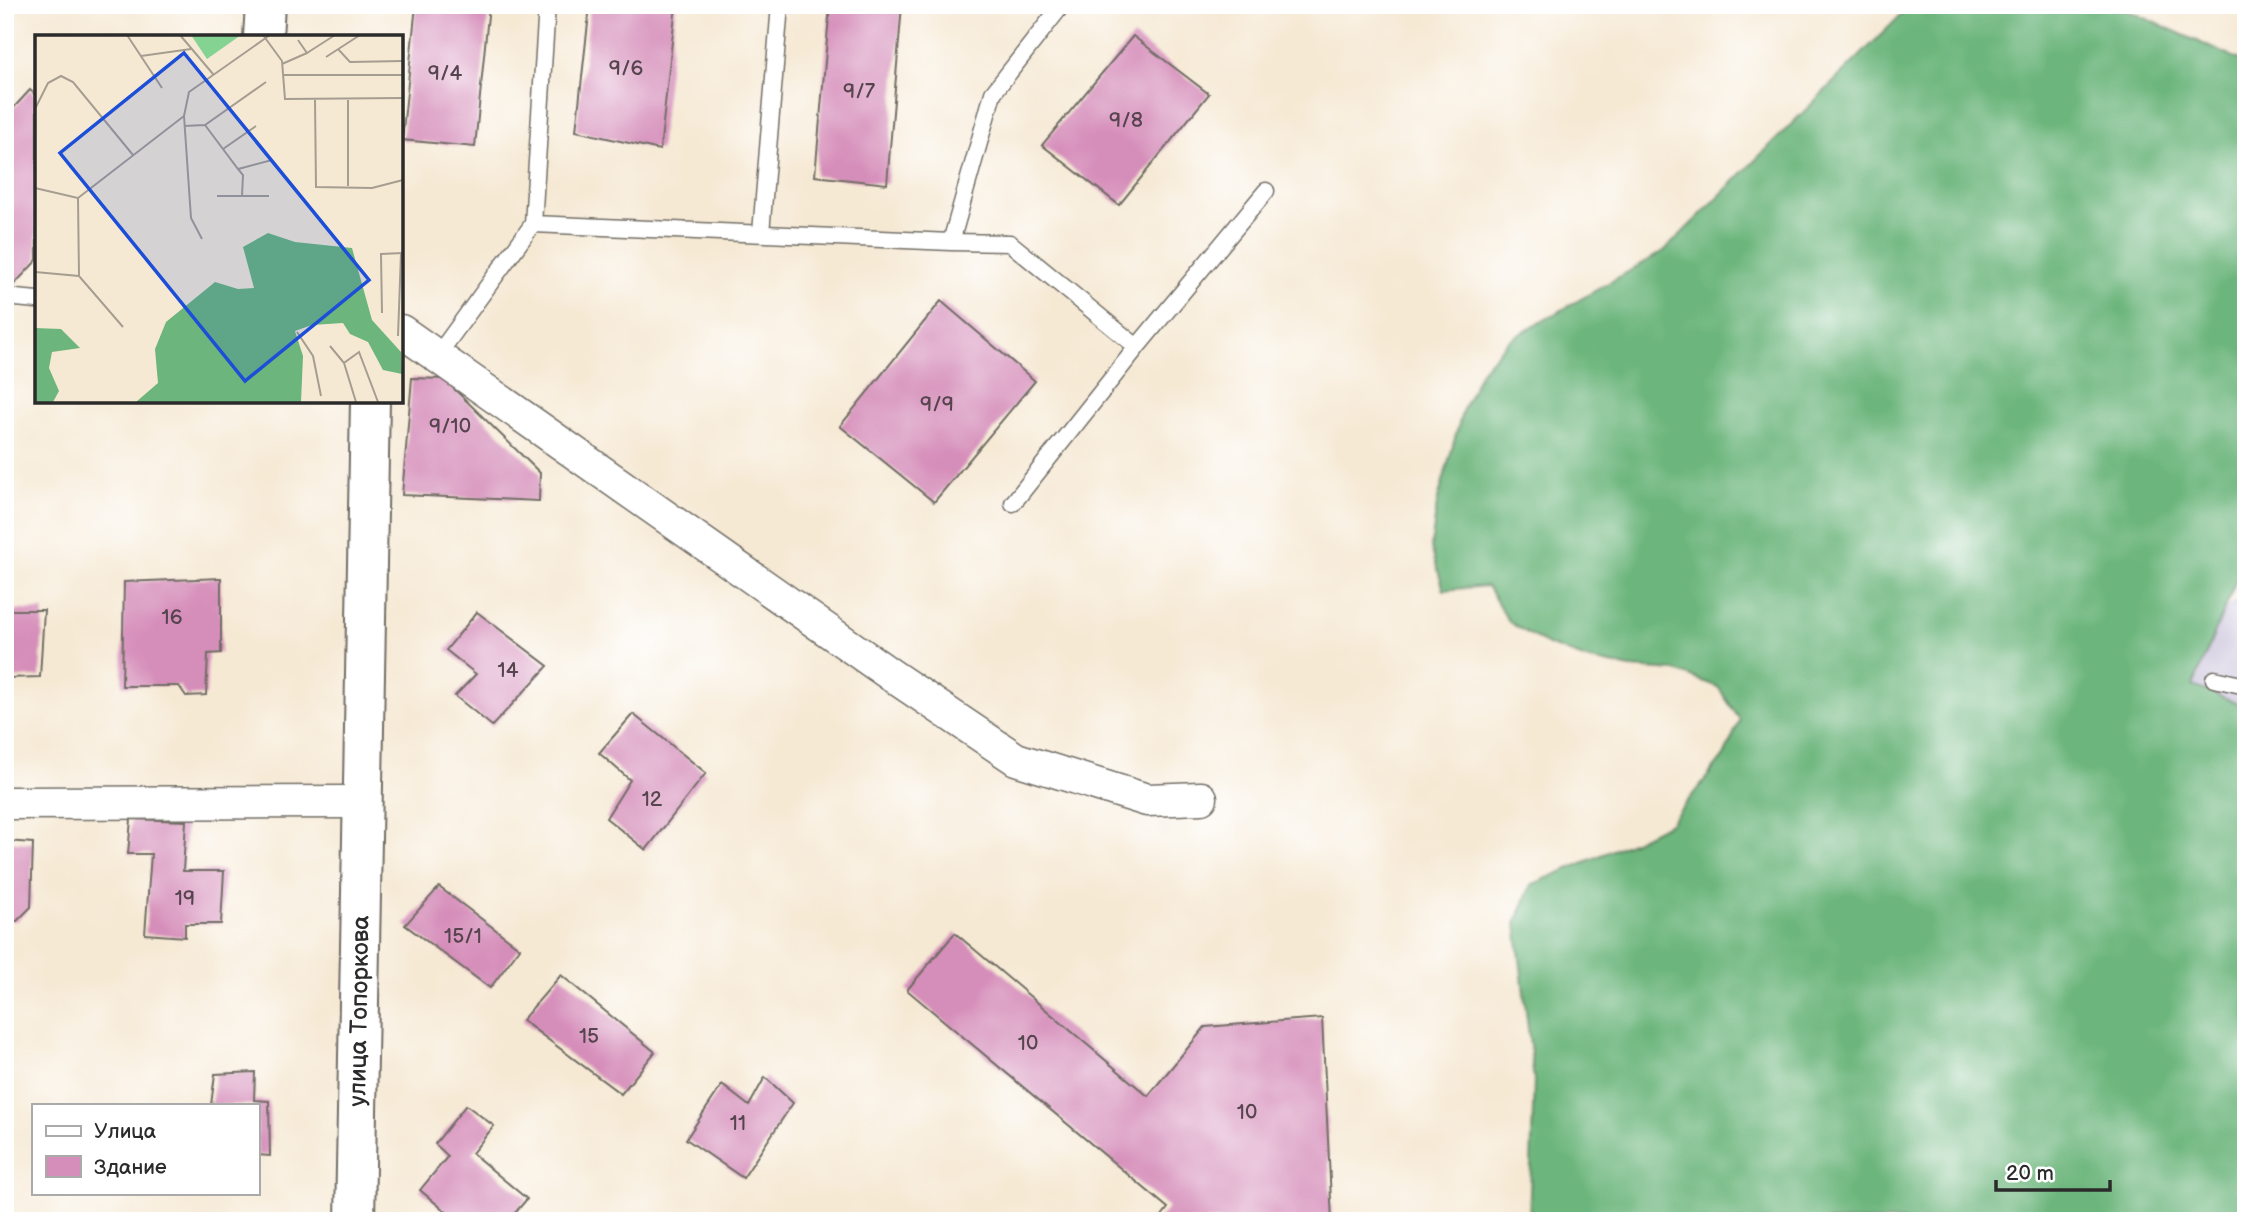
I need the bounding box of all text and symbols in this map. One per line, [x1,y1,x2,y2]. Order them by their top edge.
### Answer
inset map [35,35,402,402]
house number: 9/6 [609,56,643,81]
house number: 9/4 [428,61,462,86]
house number: 9/7 [843,79,876,104]
house number: 9/8 [1109,108,1143,133]
house number: 9/9 [920,392,954,417]
house number: 9/10 [429,414,471,439]
house number: 16 [162,605,183,630]
house number: 14 [498,658,519,683]
house number: 12 [642,787,663,812]
house number: 19 [175,886,195,911]
street label: улица Топоркова [343,915,375,1107]
house number: 15/1 [444,924,482,949]
house number: 15 [579,1024,599,1049]
house number: 10 [1018,1031,1038,1056]
house number: 10 [1237,1100,1257,1125]
legend [32,1104,259,1194]
house number: 11 [730,1111,746,1136]
text: Улица [94,1119,157,1144]
scale bar [1996,1149,2109,1193]
text: Здание [94,1155,167,1180]
text: 20 m [2006,1161,2054,1186]

